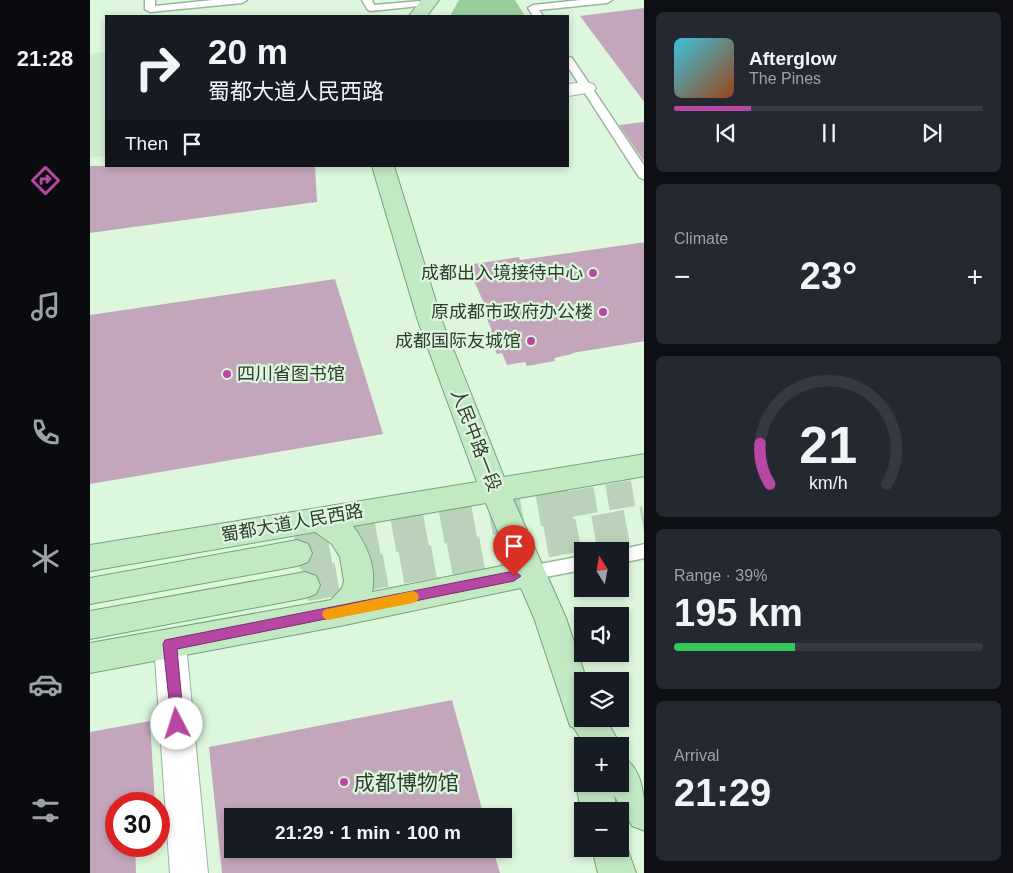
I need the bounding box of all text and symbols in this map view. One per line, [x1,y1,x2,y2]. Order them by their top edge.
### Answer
text: 20 m [208,32,288,71]
icon: right [125,35,190,100]
text: 21:28 [17,46,73,71]
text: Afterglow [749,48,837,69]
text: The Pines [749,70,821,87]
text: 蜀都大道人民西路 [208,79,384,104]
icon: previous [712,119,740,147]
icon: pause [815,119,843,147]
icon: next [918,119,946,147]
icon: arrive [178,130,206,158]
text: Then [125,133,168,154]
icon: directions [28,163,63,198]
text: Climate [674,230,728,247]
text: 23° [800,255,857,297]
text: − [674,261,690,292]
text: + [967,261,983,292]
place label: 成都出入境接待中心 [421,263,583,283]
marker: 成都出入境接待中心 [587,267,599,279]
icon: music [28,289,63,324]
place label: 原成都市政府办公楼 [431,302,593,322]
marker: 原成都市政府办公楼 [597,306,609,318]
place label: 成都国际友城馆 [395,331,521,351]
marker: 成都国际友城馆 [525,335,537,347]
place label: 四川省图书馆 [237,364,345,384]
marker: 四川省图书馆 [221,368,233,380]
street label: 人民中路一段 [447,386,505,494]
icon: phone [28,415,63,450]
text: 21 [800,416,857,474]
text: km/h [809,473,848,493]
street label: 蜀都大道人民西路 [219,501,365,545]
pin [493,525,535,576]
icon: arrive [500,532,528,560]
icon: climate [28,541,63,576]
north arrow [574,542,629,598]
map controls [574,542,629,857]
text: Range · 39% [674,567,767,584]
text: 195 km [674,592,803,634]
button: sound [574,607,629,662]
icon: car [28,667,63,702]
button: layers [574,672,629,727]
position arrow [150,697,202,749]
button: + [574,737,629,792]
text: Arrival [674,747,719,764]
place label: 成都博物馆 [354,771,459,794]
text: 21:29 [674,772,771,814]
marker: 成都博物馆 [338,776,350,788]
speed limit sign: 30 [105,792,170,857]
icon: filters [28,793,63,828]
button: − [574,802,629,857]
text: 21:29 · 1 min · 100 m [275,822,461,843]

